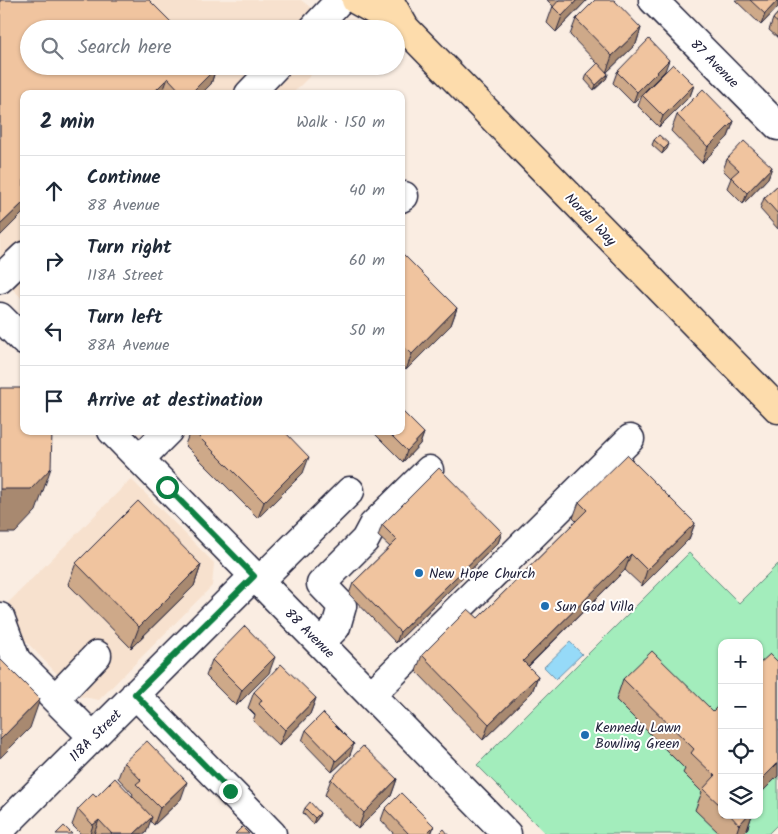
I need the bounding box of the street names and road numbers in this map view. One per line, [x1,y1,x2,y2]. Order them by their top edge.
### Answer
street label: 87 Avenue [685,34,744,94]
street label: Nordel Way [559,188,622,252]
street label: 88 Avenue [279,603,340,664]
street label: 118A Street [64,704,128,767]

